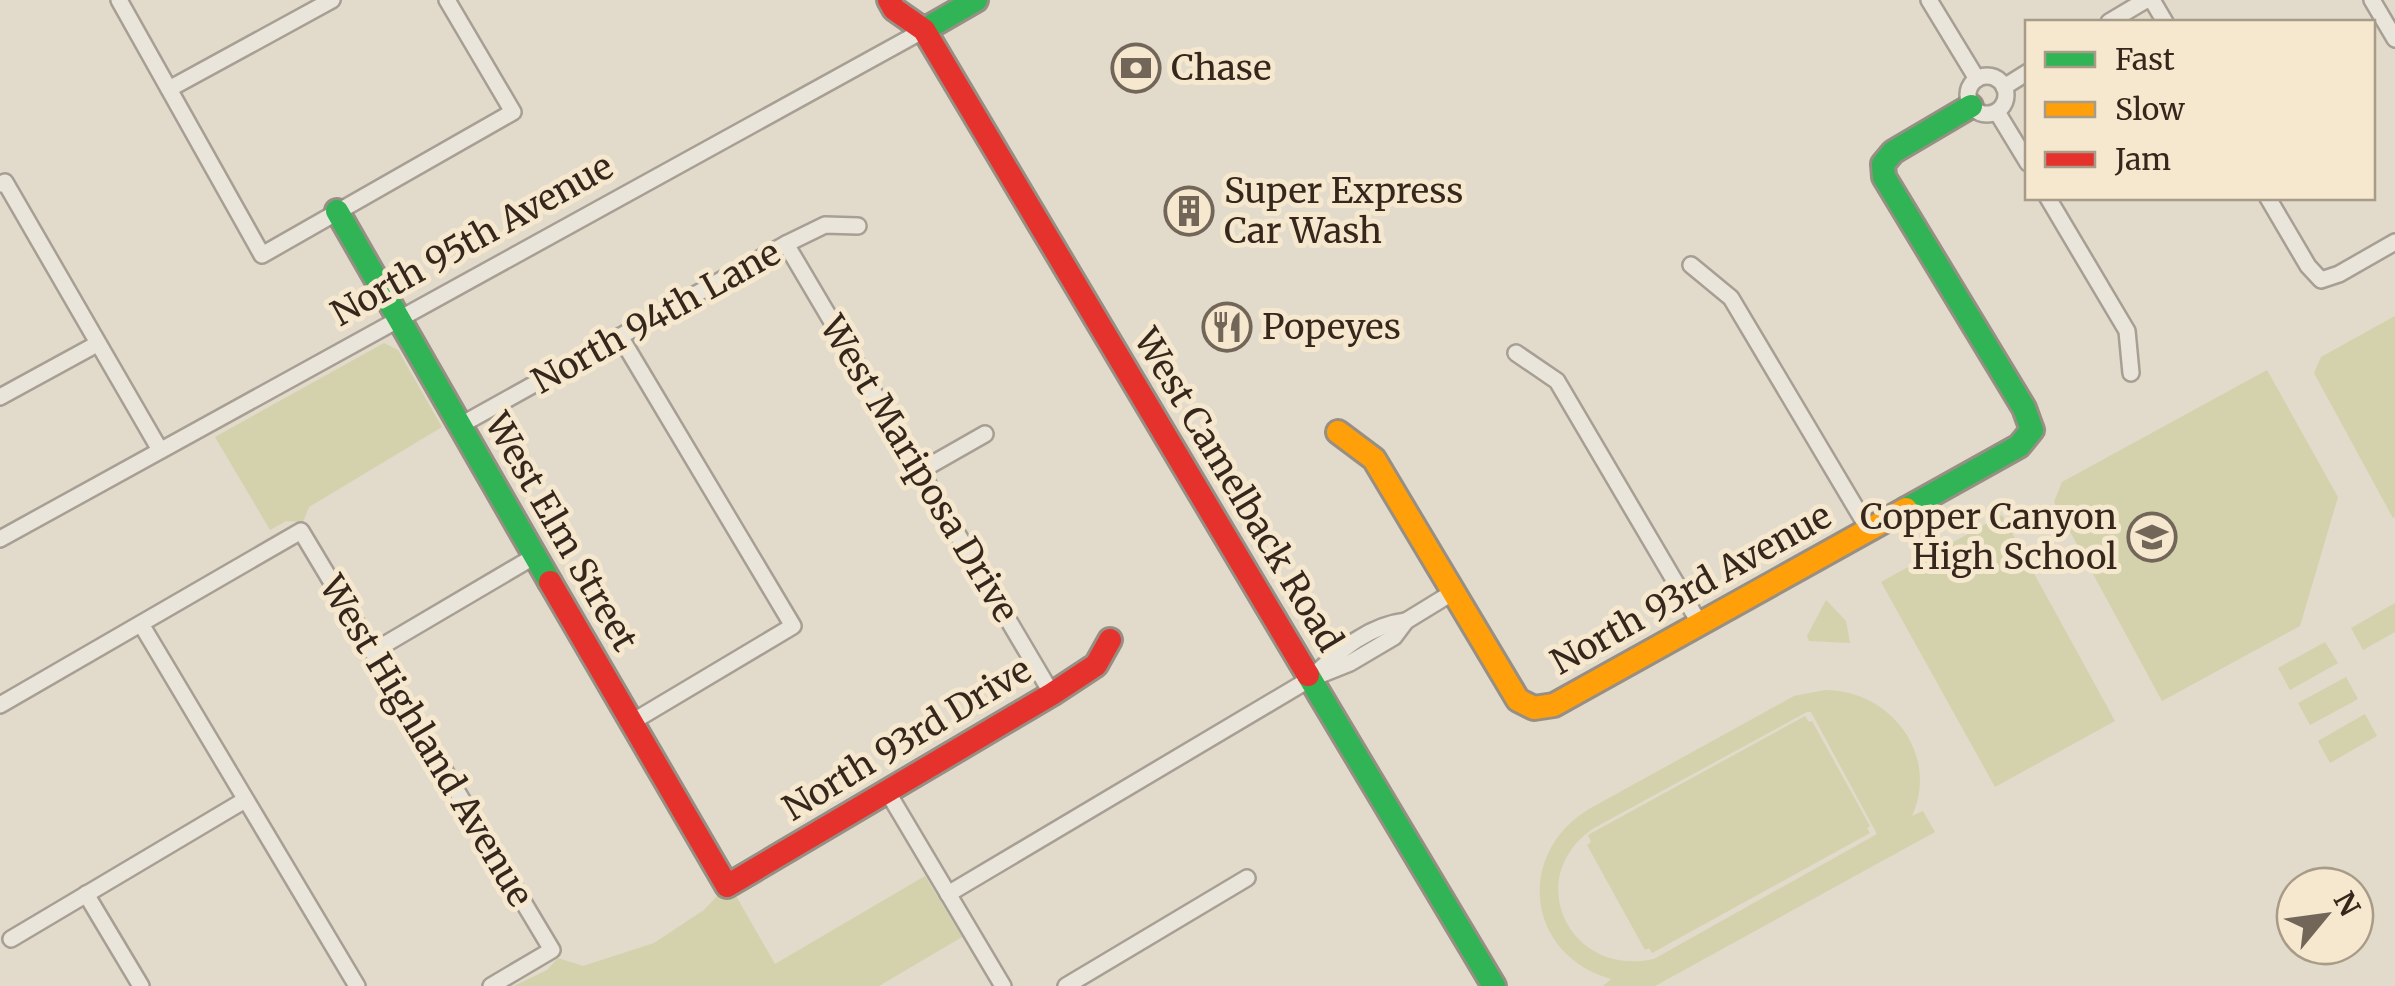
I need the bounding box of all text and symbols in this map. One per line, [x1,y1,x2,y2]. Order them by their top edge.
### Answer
legend [2025,20,2375,200]
text: Fast [2115,40,2175,78]
bank icon: Chase [1110,42,1162,94]
place label: Chase [1171,46,1271,90]
text: Slow [2115,90,2185,128]
text: Jam [2114,140,2171,178]
street label: North 95th Avenue [324,144,620,336]
place label: Super Express Car Wash [1224,169,1463,253]
building icon: Super Express Car Wash [1163,185,1215,237]
street label: North 94th Lane [524,231,788,403]
restaurant icon: Popeyes [1201,301,1253,353]
place label: Popeyes [1262,305,1401,349]
street label: West Mariposa Drive [810,307,1028,630]
street label: West Camelback Road [1124,320,1352,660]
street label: West Elm Street [475,404,647,659]
street label: North 93rd Avenue [1543,494,1839,684]
place label: Copper Canyon High School [1860,495,2117,579]
school or university icon: Copper Canyon High School [2126,511,2178,563]
street label: West Highland Avenue [309,567,542,915]
street label: North 93rd Drive [775,648,1039,830]
north arrow [2275,866,2375,966]
text: N [2326,885,2368,922]

